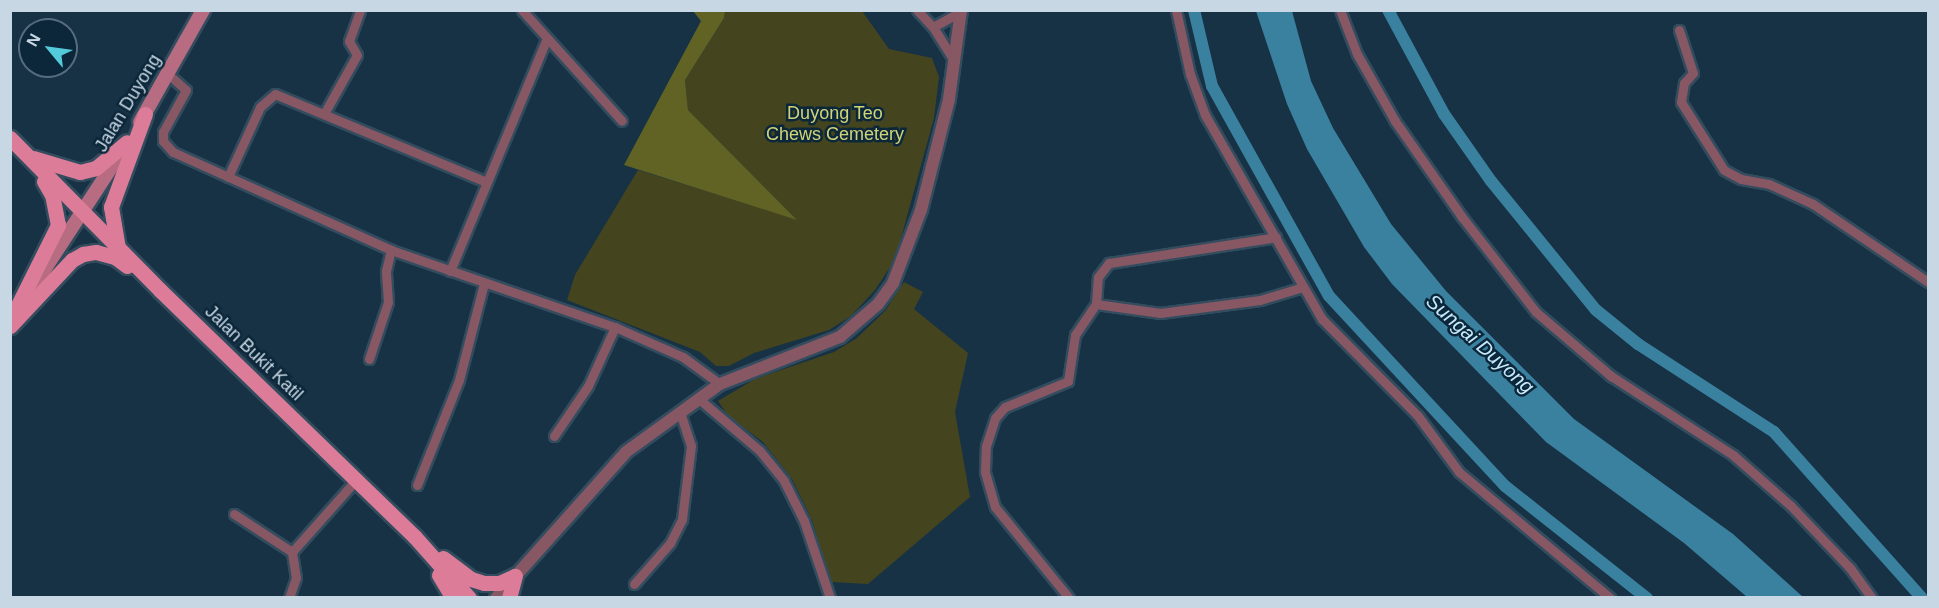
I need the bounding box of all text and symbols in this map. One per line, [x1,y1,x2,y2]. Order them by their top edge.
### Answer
north arrow [18,18,78,78]
text: N [23,31,44,49]
street label: Jalan Duyong [90,50,166,156]
park label: Duyong Teo Chews Cemetery [766,103,904,146]
water label: Sungai Duyong [1421,289,1539,399]
street label: Jalan Bukit Katil [200,301,308,405]

